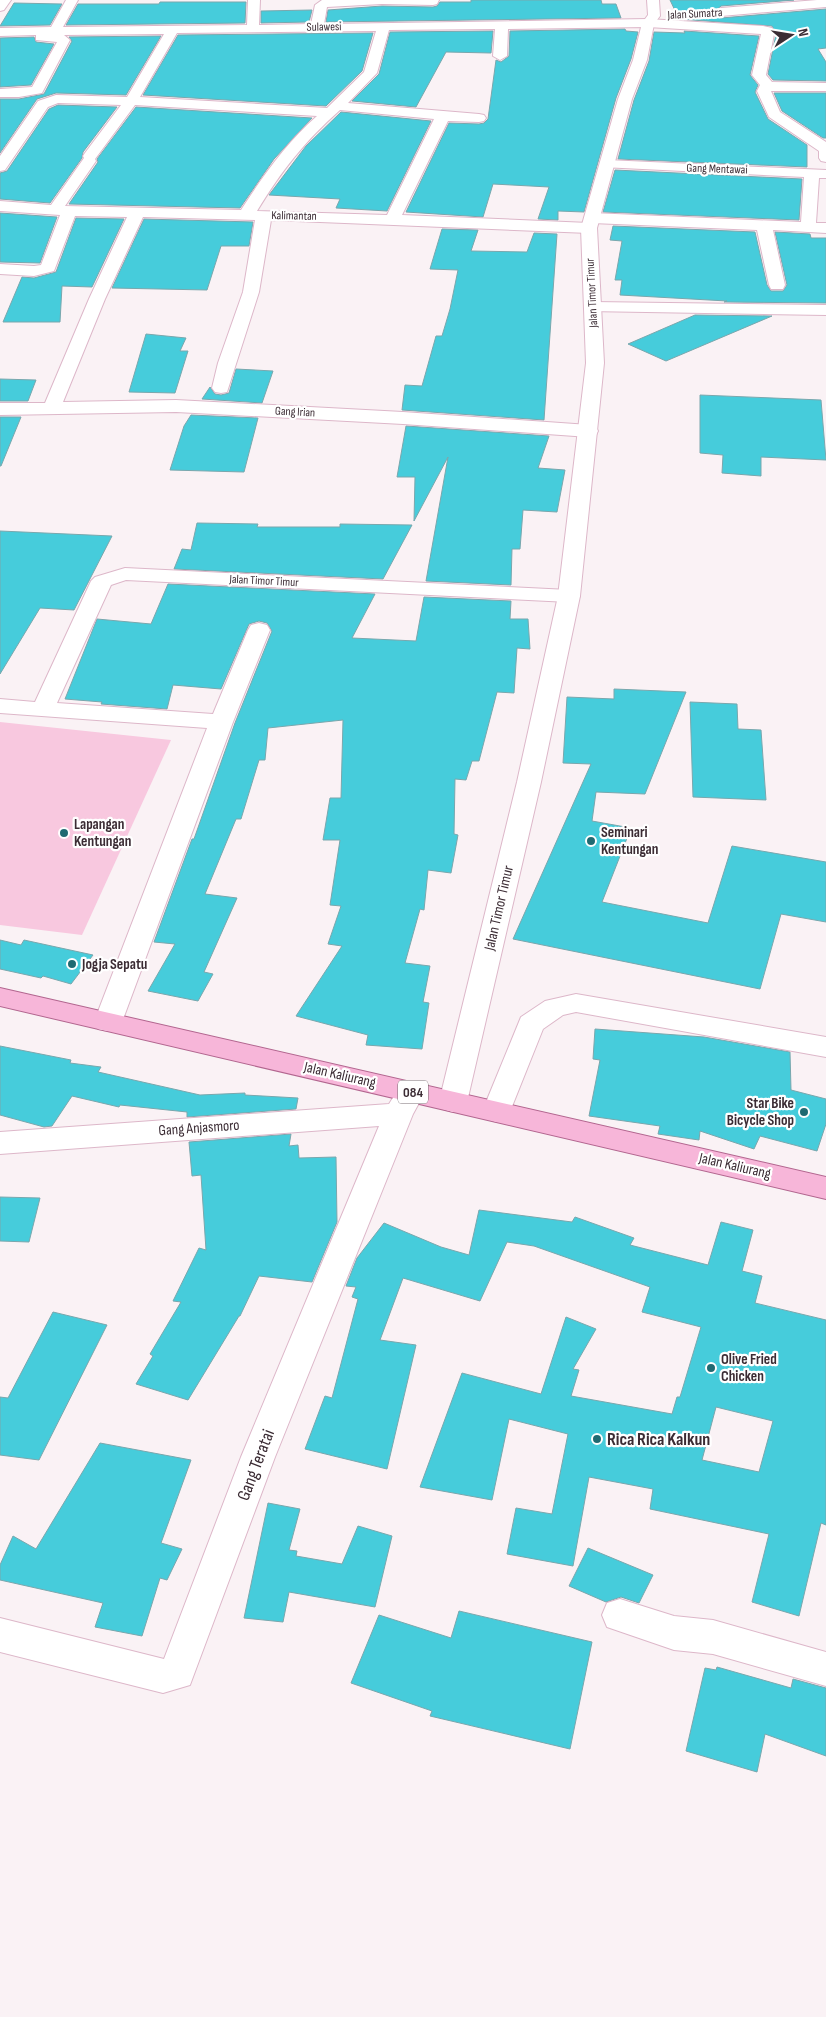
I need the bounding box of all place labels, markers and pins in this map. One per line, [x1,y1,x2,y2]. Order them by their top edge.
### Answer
place label: Lapangan Kentungan [74,815,131,851]
place label: Seminari Kentungan [601,823,658,859]
marker: Lapangan Kentungan [58,827,70,839]
marker: Seminari Kentungan [585,835,597,847]
place label: Jogja Sepatu [81,955,147,974]
marker: Jogja Sepatu [66,958,78,970]
place label: Star Bike Bicycle Shop [727,1094,794,1130]
marker: Star Bike Bicycle Shop [798,1106,810,1118]
place label: Olive Fried Chicken [721,1350,777,1386]
marker: Olive Fried Chicken [705,1362,717,1374]
place label: Rica Rica Kalkun [607,1429,710,1450]
marker: Rica Rica Kalkun [591,1433,603,1445]

